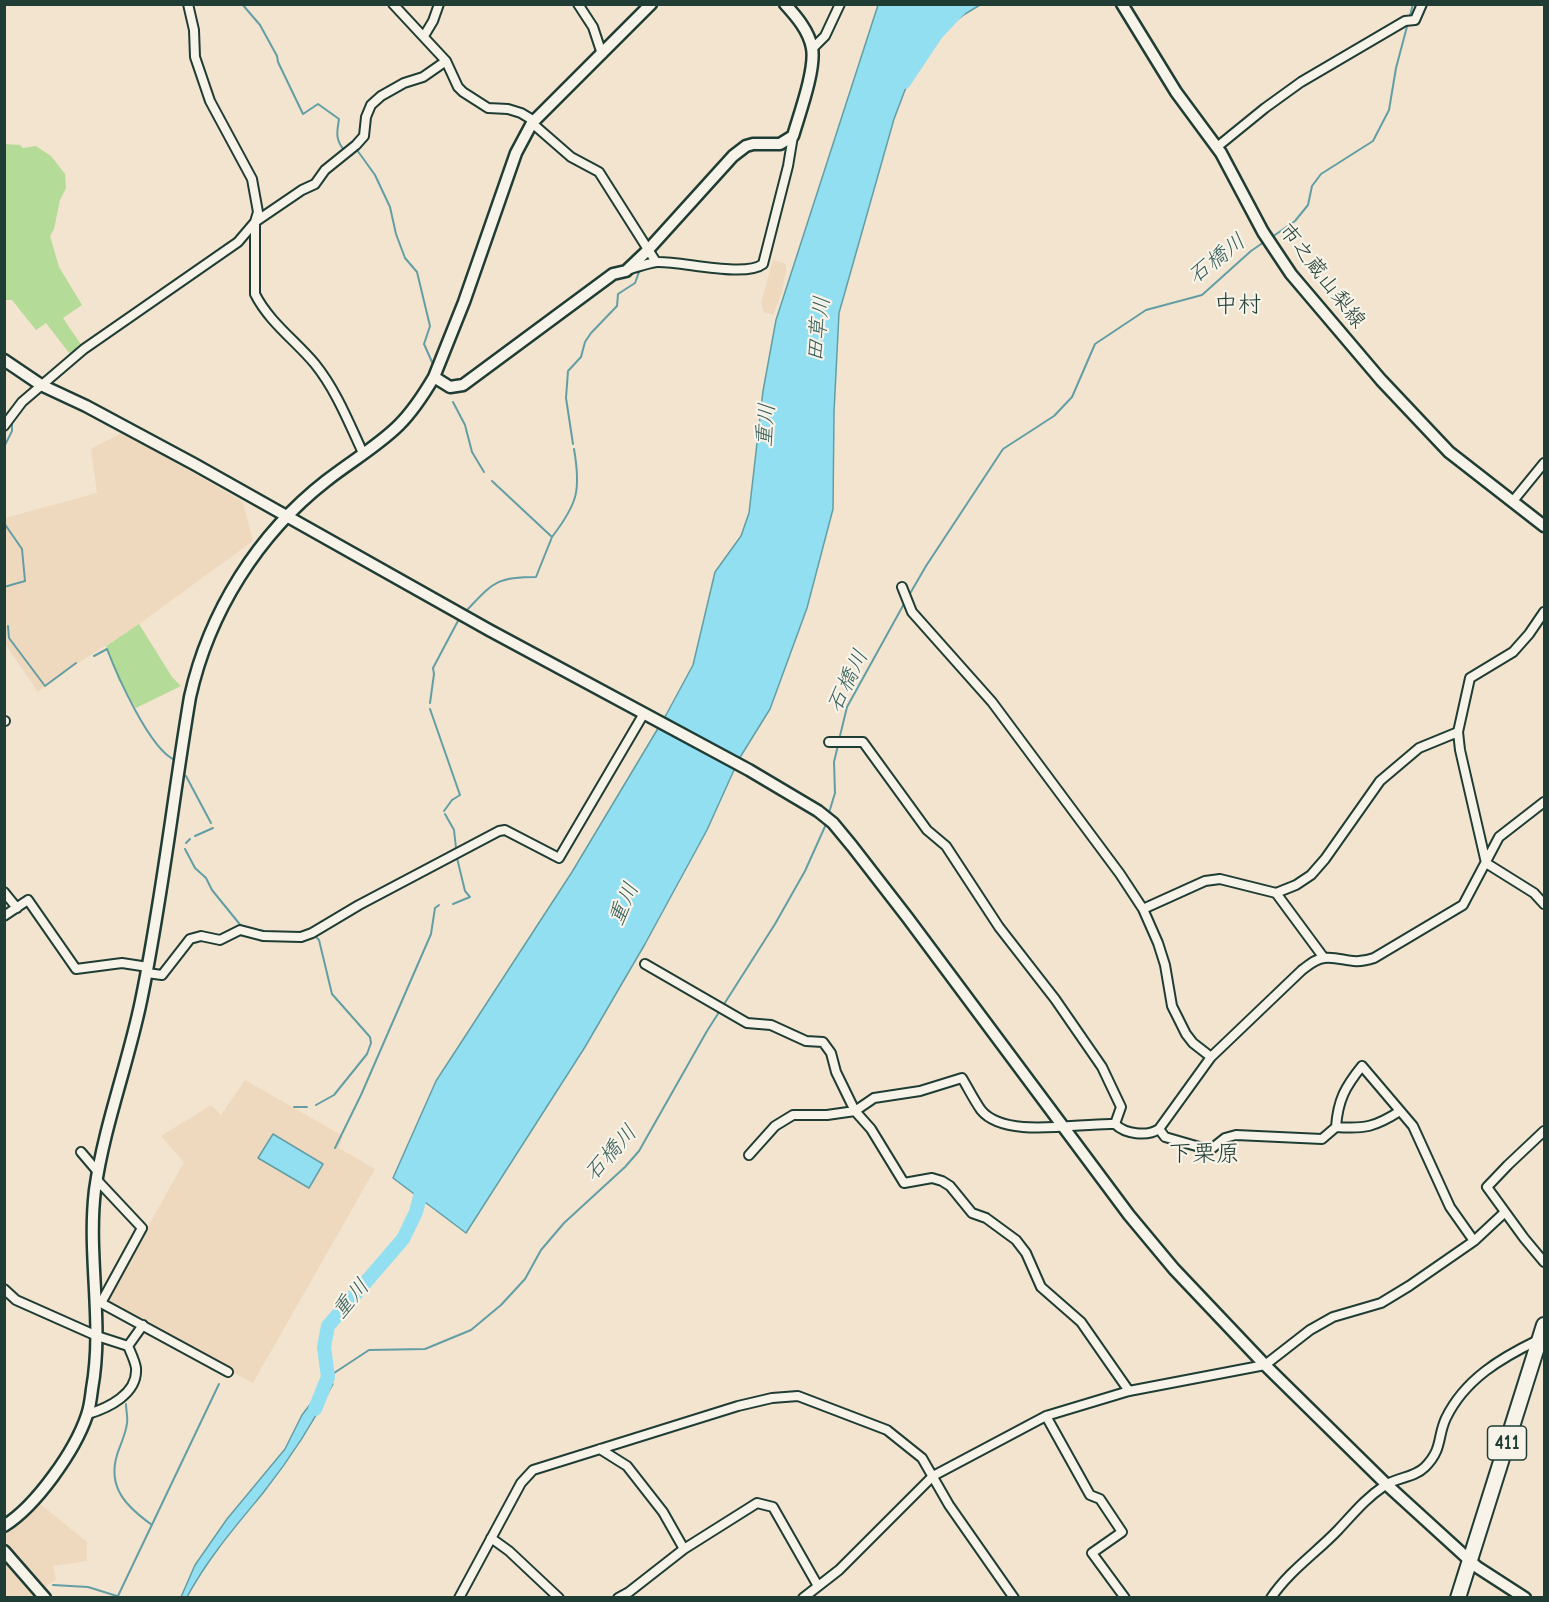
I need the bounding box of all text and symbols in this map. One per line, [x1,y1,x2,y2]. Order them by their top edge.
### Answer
street label: 市之蔵山梨線 [1273,219,1371,333]
water label: 石橋川 [1183,228,1251,290]
district label: 中村 [1214,291,1262,319]
water label: 田草川 [802,295,836,363]
water label: 重川 [751,402,781,448]
water label: 石橋川 [822,646,874,716]
water label: 重川 [603,879,645,929]
water label: 石橋川 [579,1120,643,1186]
district label: 下栗原 [1168,1140,1240,1168]
water label: 重川 [327,1274,375,1324]
road number: 411 [1488,1426,1526,1460]

